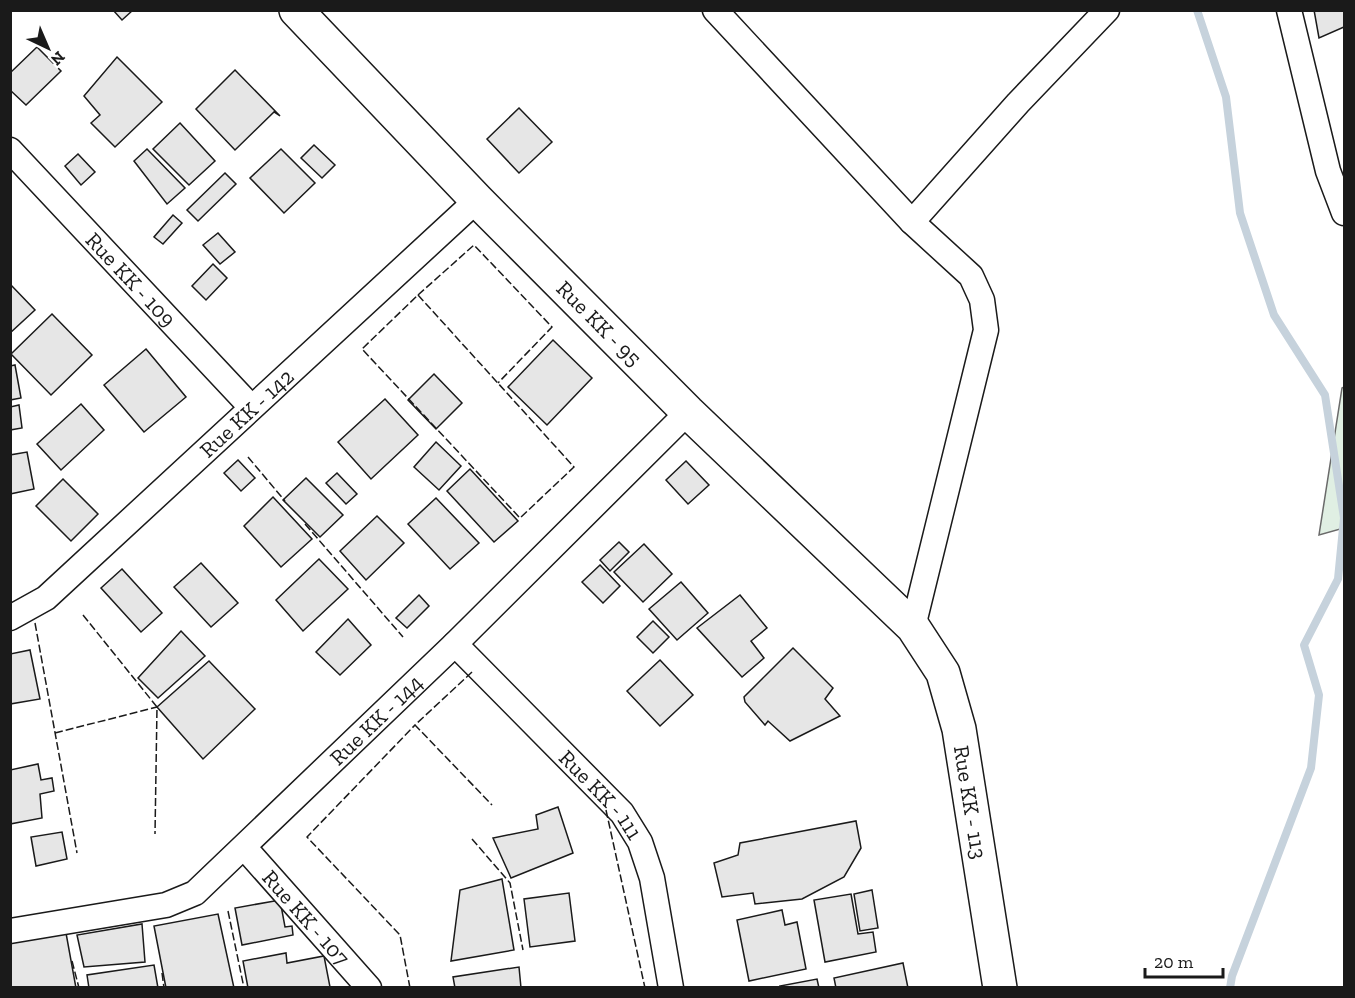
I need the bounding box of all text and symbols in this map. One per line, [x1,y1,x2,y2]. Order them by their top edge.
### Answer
north arrow [18,18,78,78]
text: N [47,47,69,69]
street label: Rue KK - 109 [80,227,182,332]
street label: Rue KK - 95 [551,275,647,372]
street label: Rue KK - 142 [194,363,299,463]
street label: Rue KK - 144 [324,669,429,771]
street label: Rue KK - 111 [553,744,648,845]
street label: Rue KK - 113 [948,744,992,861]
street label: Rue KK - 107 [257,864,356,971]
scale bar [1145,941,1223,979]
text: 20 m [1154,951,1194,973]

